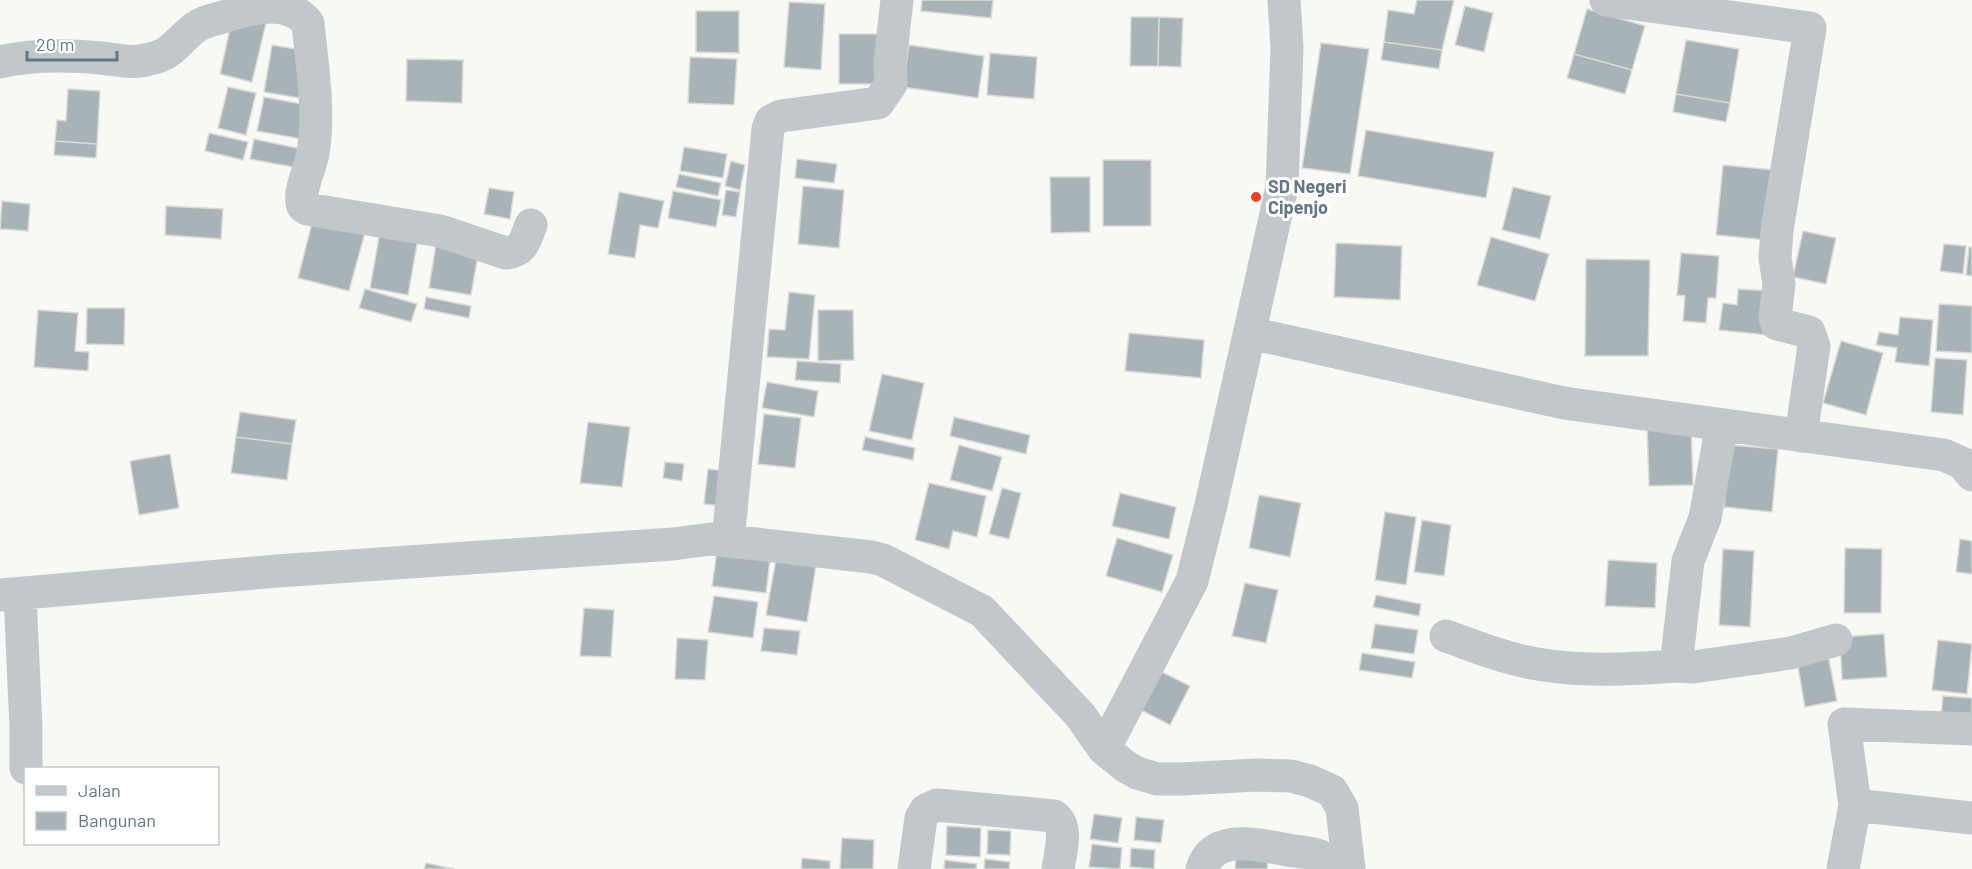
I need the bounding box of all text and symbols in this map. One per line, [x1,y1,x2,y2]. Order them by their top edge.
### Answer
scale bar [27,24,117,62]
text: 20 m [36,33,74,55]
place label: SD Negeri Cipenjo [1268,175,1347,218]
marker: SD Negeri Cipenjo [1249,190,1263,204]
legend [24,767,219,845]
text: Jalan [78,779,121,801]
text: Bangunan [78,809,156,831]

